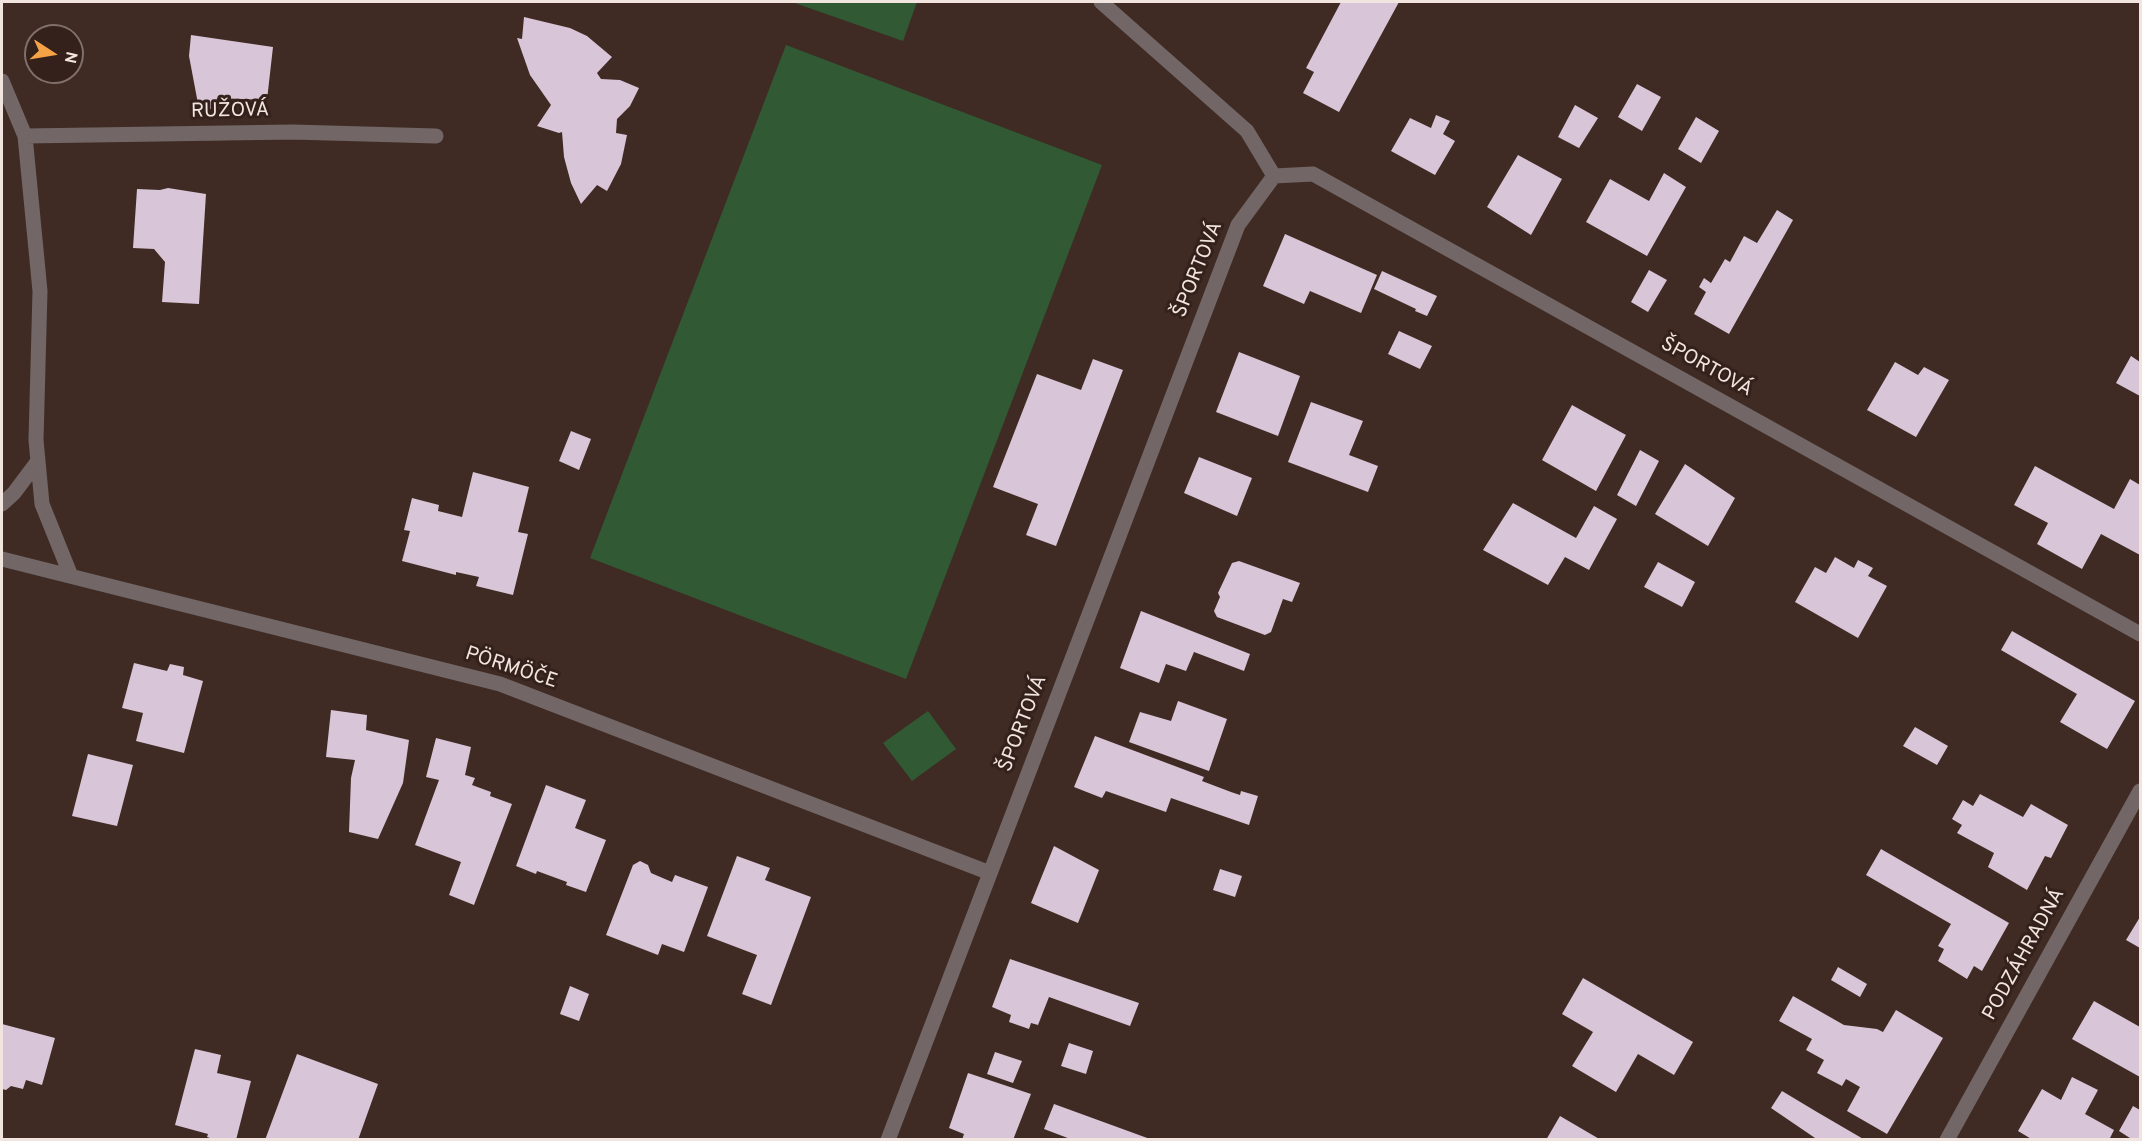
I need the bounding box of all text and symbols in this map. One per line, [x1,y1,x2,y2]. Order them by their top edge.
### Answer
north arrow [24,24,84,84]
text: N [59,50,81,65]
street label: RUŽOVÁ [191,99,269,125]
street label: ŠPORTOVÁ [1169,219,1229,321]
street label: ŠPORTOVÁ [1656,333,1756,403]
street label: PÖRMÖČE [462,643,560,695]
street label: ŠPORTOVÁ [995,672,1053,776]
street label: PODZÁHRADNÁ [1979,885,2071,1025]

